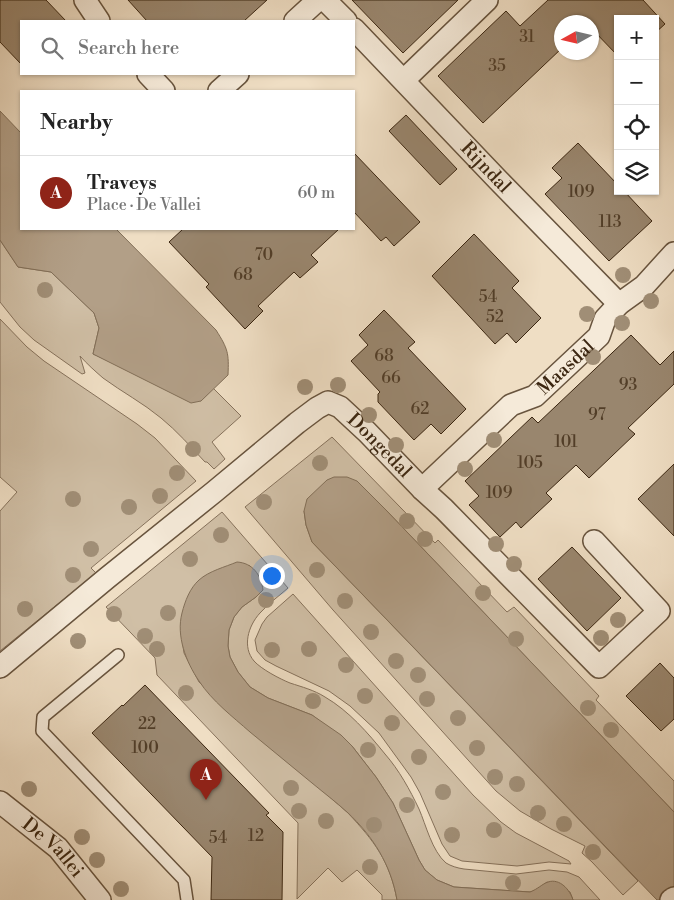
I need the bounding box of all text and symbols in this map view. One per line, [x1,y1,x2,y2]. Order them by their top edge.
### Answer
north arrow [554,15,599,60]
map controls [614,15,659,195]
button: + [614,15,659,60]
search box [20,20,355,75]
house number: 31 [519,27,535,47]
icon: search [38,34,66,62]
text: Search here [78,36,179,60]
house number: 35 [488,56,506,76]
button: − [614,60,659,105]
button: locate [614,105,659,150]
text: Nearby [40,110,113,136]
street label: Rijndal [456,136,516,198]
button: layers [614,150,659,195]
text: Traveys [87,171,157,195]
house number: 109 [568,182,595,202]
text: A [50,183,62,203]
text: 60 m [297,183,335,203]
text: Place · De Vallei [87,195,201,215]
house number: 113 [598,212,622,232]
house number: 70 [255,245,273,265]
house number: 68 [233,265,253,285]
house number: 54 [479,287,498,307]
house number: 52 [486,307,504,327]
street label: Maasdal [532,334,600,400]
house number: 68 [374,346,394,366]
house number: 66 [381,368,401,388]
house number: 93 [619,375,637,395]
house number: 62 [411,399,429,419]
house number: 97 [588,405,606,425]
street label: Dongedal [342,408,417,483]
house number: 101 [554,432,578,452]
house number: 105 [517,453,543,473]
house number: 109 [486,483,513,503]
your location [259,563,285,589]
house number: 22 [138,714,156,734]
house number: 100 [131,738,159,758]
pin: A [190,759,222,800]
street label: De Vallei [17,812,89,882]
house number: 12 [248,826,264,846]
house number: 54 [209,828,228,848]

